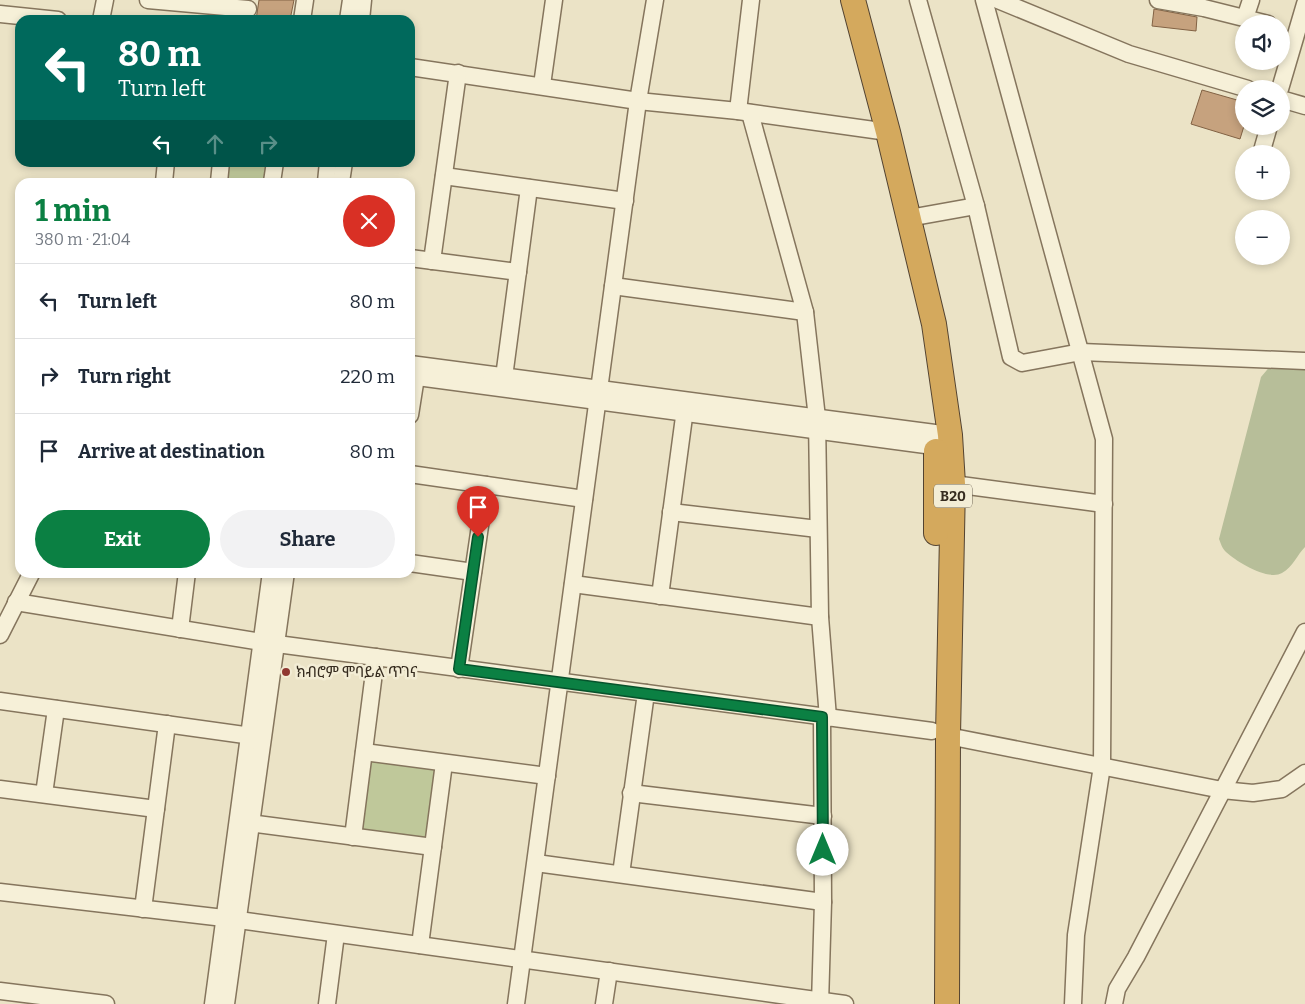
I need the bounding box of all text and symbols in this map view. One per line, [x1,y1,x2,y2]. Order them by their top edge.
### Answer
map controls [1235,15,1290,265]
button: sound [1235,15,1290,70]
text: 80 m [118,33,201,75]
icon: left [35,35,100,100]
text: Turn left [118,75,206,102]
button: layers [1235,80,1290,135]
icon: left [148,130,176,158]
icon: ahead [201,130,229,158]
icon: right [254,130,282,158]
button: + [1235,145,1290,200]
text: 1 min [35,193,111,229]
button: close [343,195,395,247]
button: − [1235,210,1290,265]
text: 380 m · 21:04 [35,230,130,249]
icon: left [35,287,63,315]
text: Turn left [78,290,157,313]
text: 80 m [349,290,395,313]
icon: right [35,362,63,390]
text: Turn right [78,365,171,388]
text: 220 m [340,365,395,388]
icon: arrive [35,437,63,465]
text: Arrive at destination [78,440,265,463]
text: 80 m [349,440,395,463]
road number: B20 [934,484,972,508]
pin [457,486,499,537]
icon: arrive [464,493,492,521]
button: Exit [35,510,210,568]
button: Share [220,510,395,568]
place label: ክብሮም ሞባይል ጥገና [296,663,418,681]
marker: ክብሮም ሞባይል ጥገና [280,666,292,678]
position arrow [796,823,848,875]

